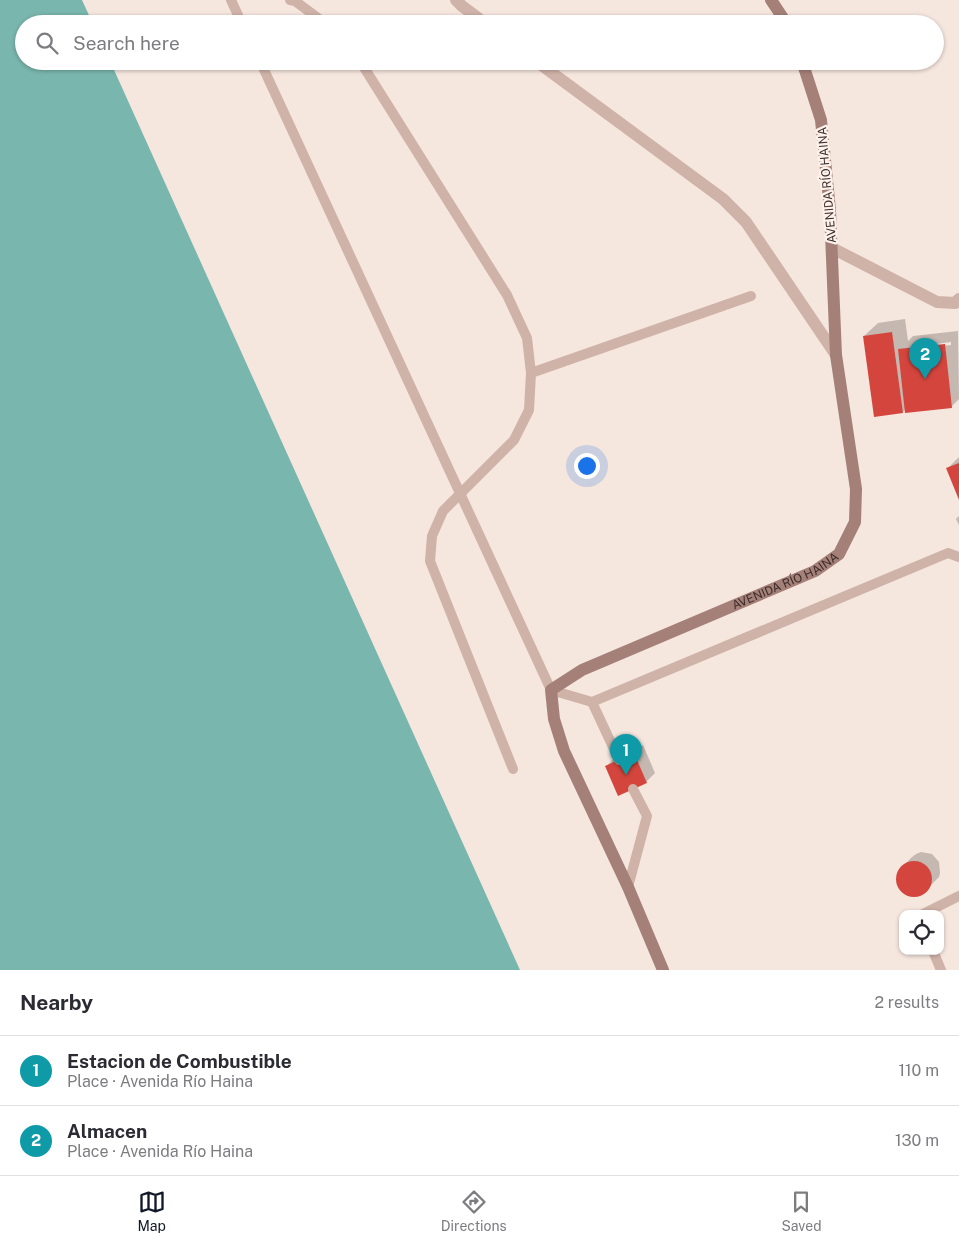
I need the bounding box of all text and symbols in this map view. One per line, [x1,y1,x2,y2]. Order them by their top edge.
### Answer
search box [15,15,944,70]
icon: search [33,29,61,57]
text: Search here [73,32,180,54]
street label: AVENIDA RÍO HAINA [815,126,839,244]
pin: 2 [909,338,941,379]
your location [574,453,600,479]
street label: AVENIDA RÍO HAINA [730,549,842,612]
pin: 1 [610,734,642,775]
map controls [899,910,944,955]
button: locate [899,910,944,955]
text: Nearby [20,990,93,1015]
text: 2 results [874,993,939,1012]
text: Estacion de Combustible [67,1050,292,1072]
text: 1 [33,1061,39,1080]
text: 110 m [898,1061,939,1080]
text: Place · Avenida Río Haina [67,1072,253,1091]
text: Almacen [67,1120,147,1142]
text: 2 [31,1131,41,1150]
text: 130 m [895,1131,939,1150]
text: Place · Avenida Río Haina [67,1142,253,1161]
tab: Map [137,1188,166,1234]
tab: Directions [441,1188,507,1234]
tab: Saved [781,1188,822,1234]

